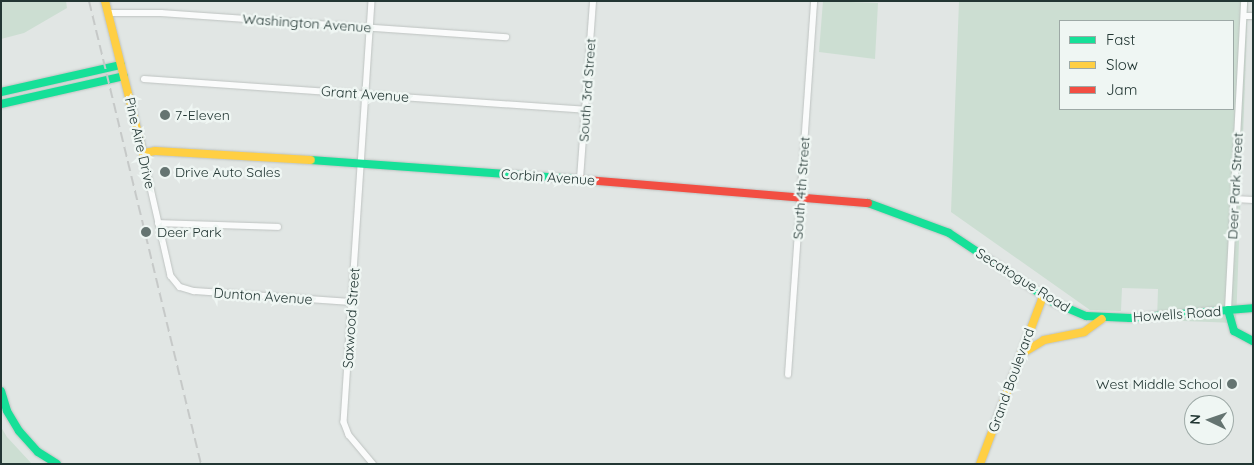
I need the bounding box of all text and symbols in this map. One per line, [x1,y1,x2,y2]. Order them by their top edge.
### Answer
street label: Washington Avenue [242,10,372,36]
legend [1059,20,1234,110]
text: Fast [1106,30,1135,49]
street label: South 3rd Street [575,38,599,142]
text: Slow [1106,55,1138,74]
text: Jam [1106,80,1137,99]
street label: Grant Avenue [321,83,409,105]
street label: Pine Aire Drive [121,95,159,191]
place label: 7-Eleven [175,107,230,123]
marker: 7-Eleven [159,109,171,121]
street label: Deer Park Street [1224,132,1246,240]
street label: South 4th Street [789,136,813,240]
place label: Drive Auto Sales [175,164,280,180]
street label: Corbin Avenue [500,165,596,189]
marker: Drive Auto Sales [159,166,171,178]
place label: Deer Park [157,224,222,240]
marker: Deer Park [139,225,153,239]
street label: Secatogue Road [973,244,1073,316]
street label: Saxwood Street [339,267,363,369]
street label: Dunton Avenue [213,284,313,308]
street label: Howells Road [1132,303,1222,325]
street label: Grand Boulevard [984,326,1038,434]
place label: West Middle School [1096,376,1222,392]
marker: West Middle School [1226,378,1238,390]
north arrow [1184,395,1234,445]
text: N [1186,414,1204,425]

